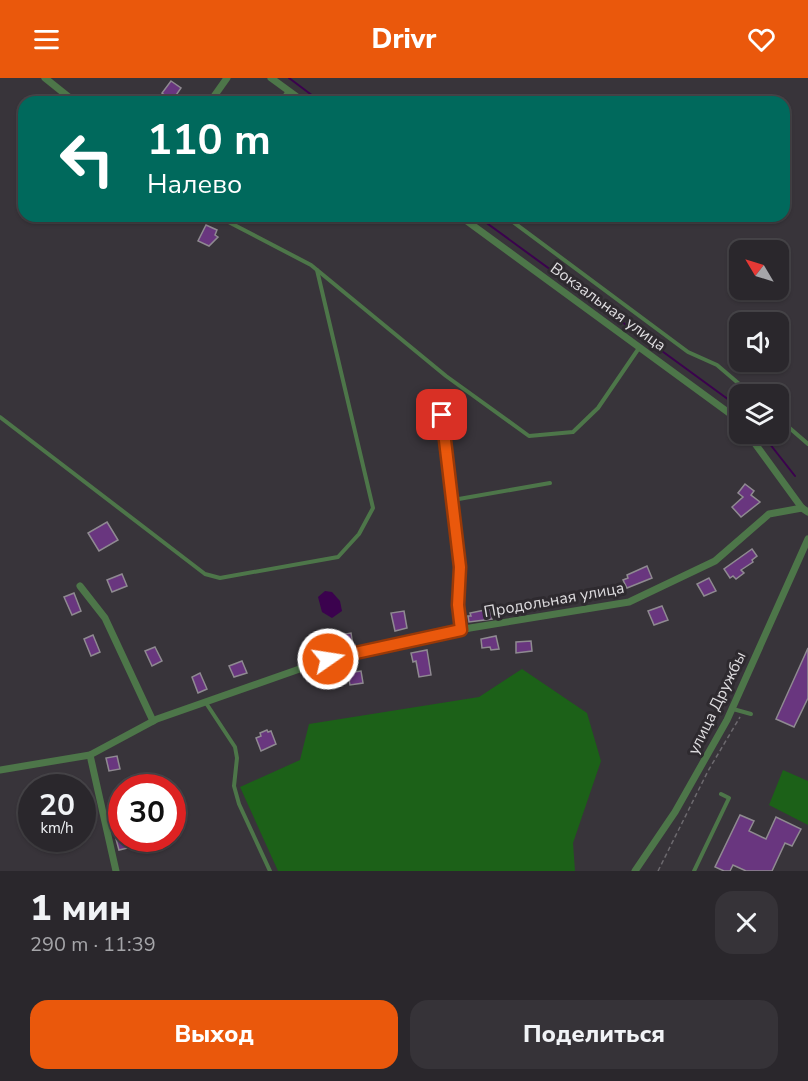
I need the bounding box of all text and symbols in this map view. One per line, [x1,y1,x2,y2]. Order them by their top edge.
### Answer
text: Drivr [372,21,436,58]
icon: menu [30,23,63,56]
icon: heart [745,23,778,56]
text: 110 m [147,112,271,169]
icon: left [48,120,126,198]
text: Налево [147,166,242,203]
north arrow [729,240,789,300]
map controls [729,240,789,444]
street label: Вокзальная улица [546,258,670,356]
button: sound [729,312,789,372]
button: layers [729,384,789,444]
pin [416,389,467,440]
icon: arrive [425,398,458,431]
street label: Продольная улица [482,577,626,623]
position arrow [296,627,360,691]
street label: улица Дружбы [683,648,751,758]
speed limit sign: 30 [108,774,186,852]
text: 20 [39,785,75,826]
text: km/h [40,818,74,838]
text: 1 мин [30,884,131,933]
button: close [715,891,778,954]
text: 290 m · 11:39 [30,931,156,958]
button: Выход [30,1000,398,1069]
button: Поделиться [410,1000,778,1069]

